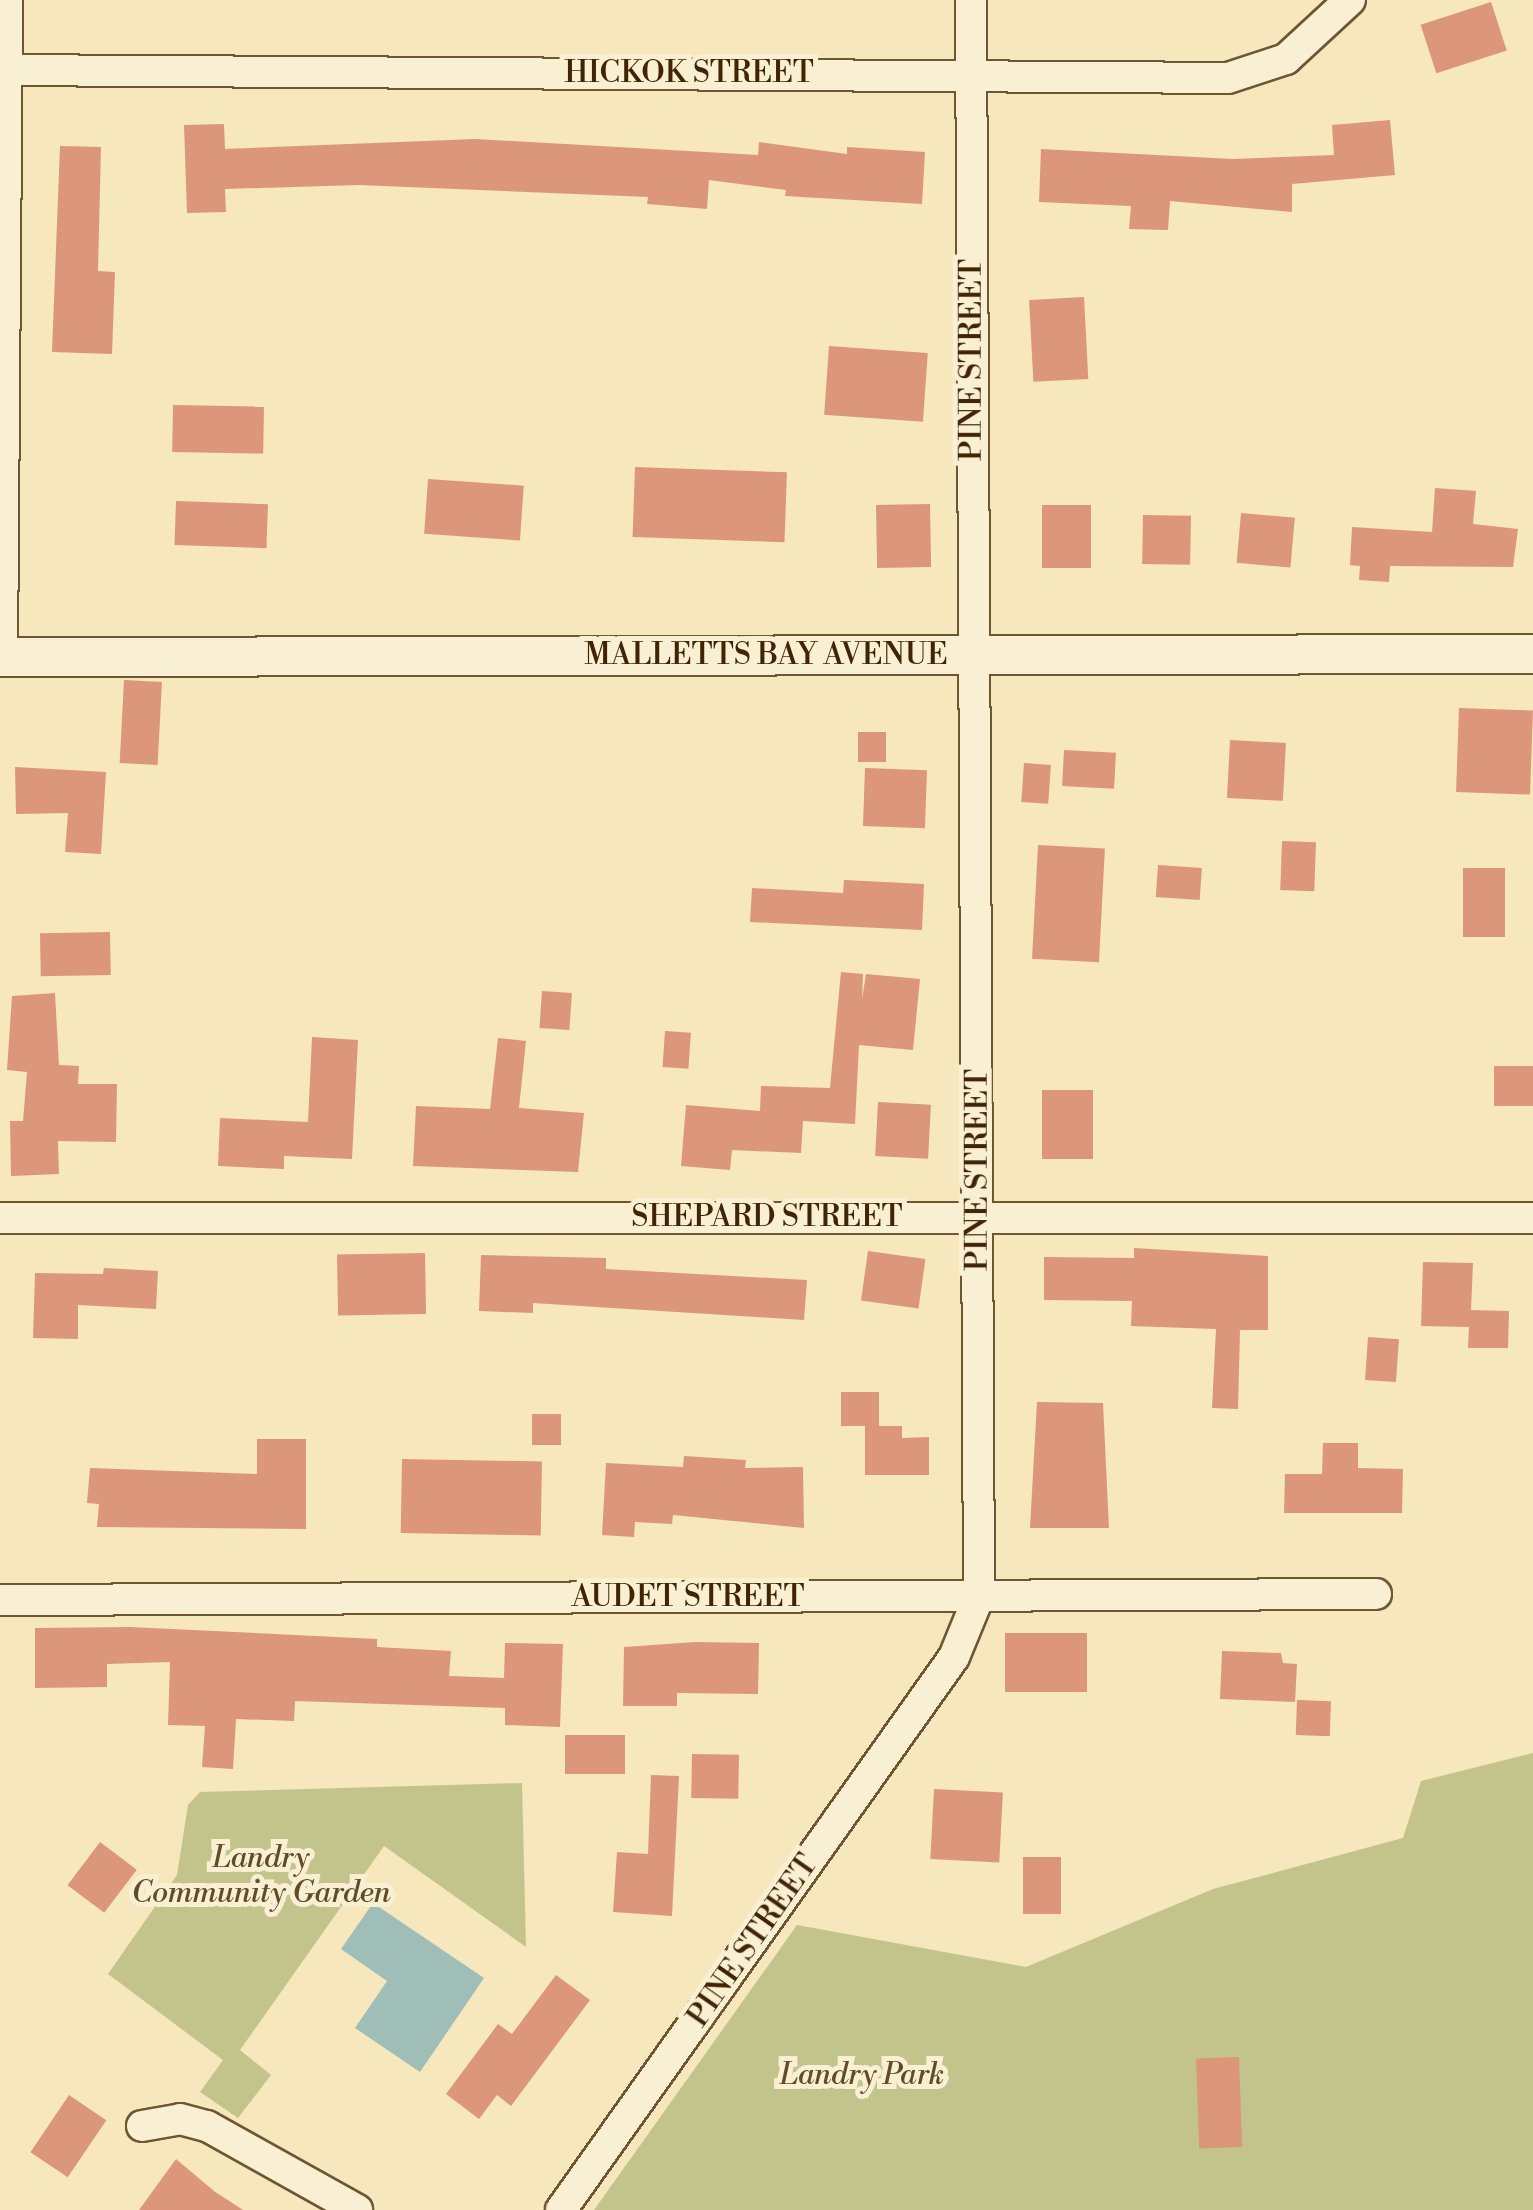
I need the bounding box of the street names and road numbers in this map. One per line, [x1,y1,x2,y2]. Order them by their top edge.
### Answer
street label: HICKOK STREET [564,55,814,91]
street label: PINE STREET [954,259,990,461]
street label: MALLETTS BAY AVENUE [584,637,948,673]
street label: PINE STREET [960,1069,996,1271]
street label: SHEPARD STREET [631,1199,903,1235]
street label: AUDET STREET [571,1579,805,1615]
street label: PINE STREET [680,1848,826,2034]

